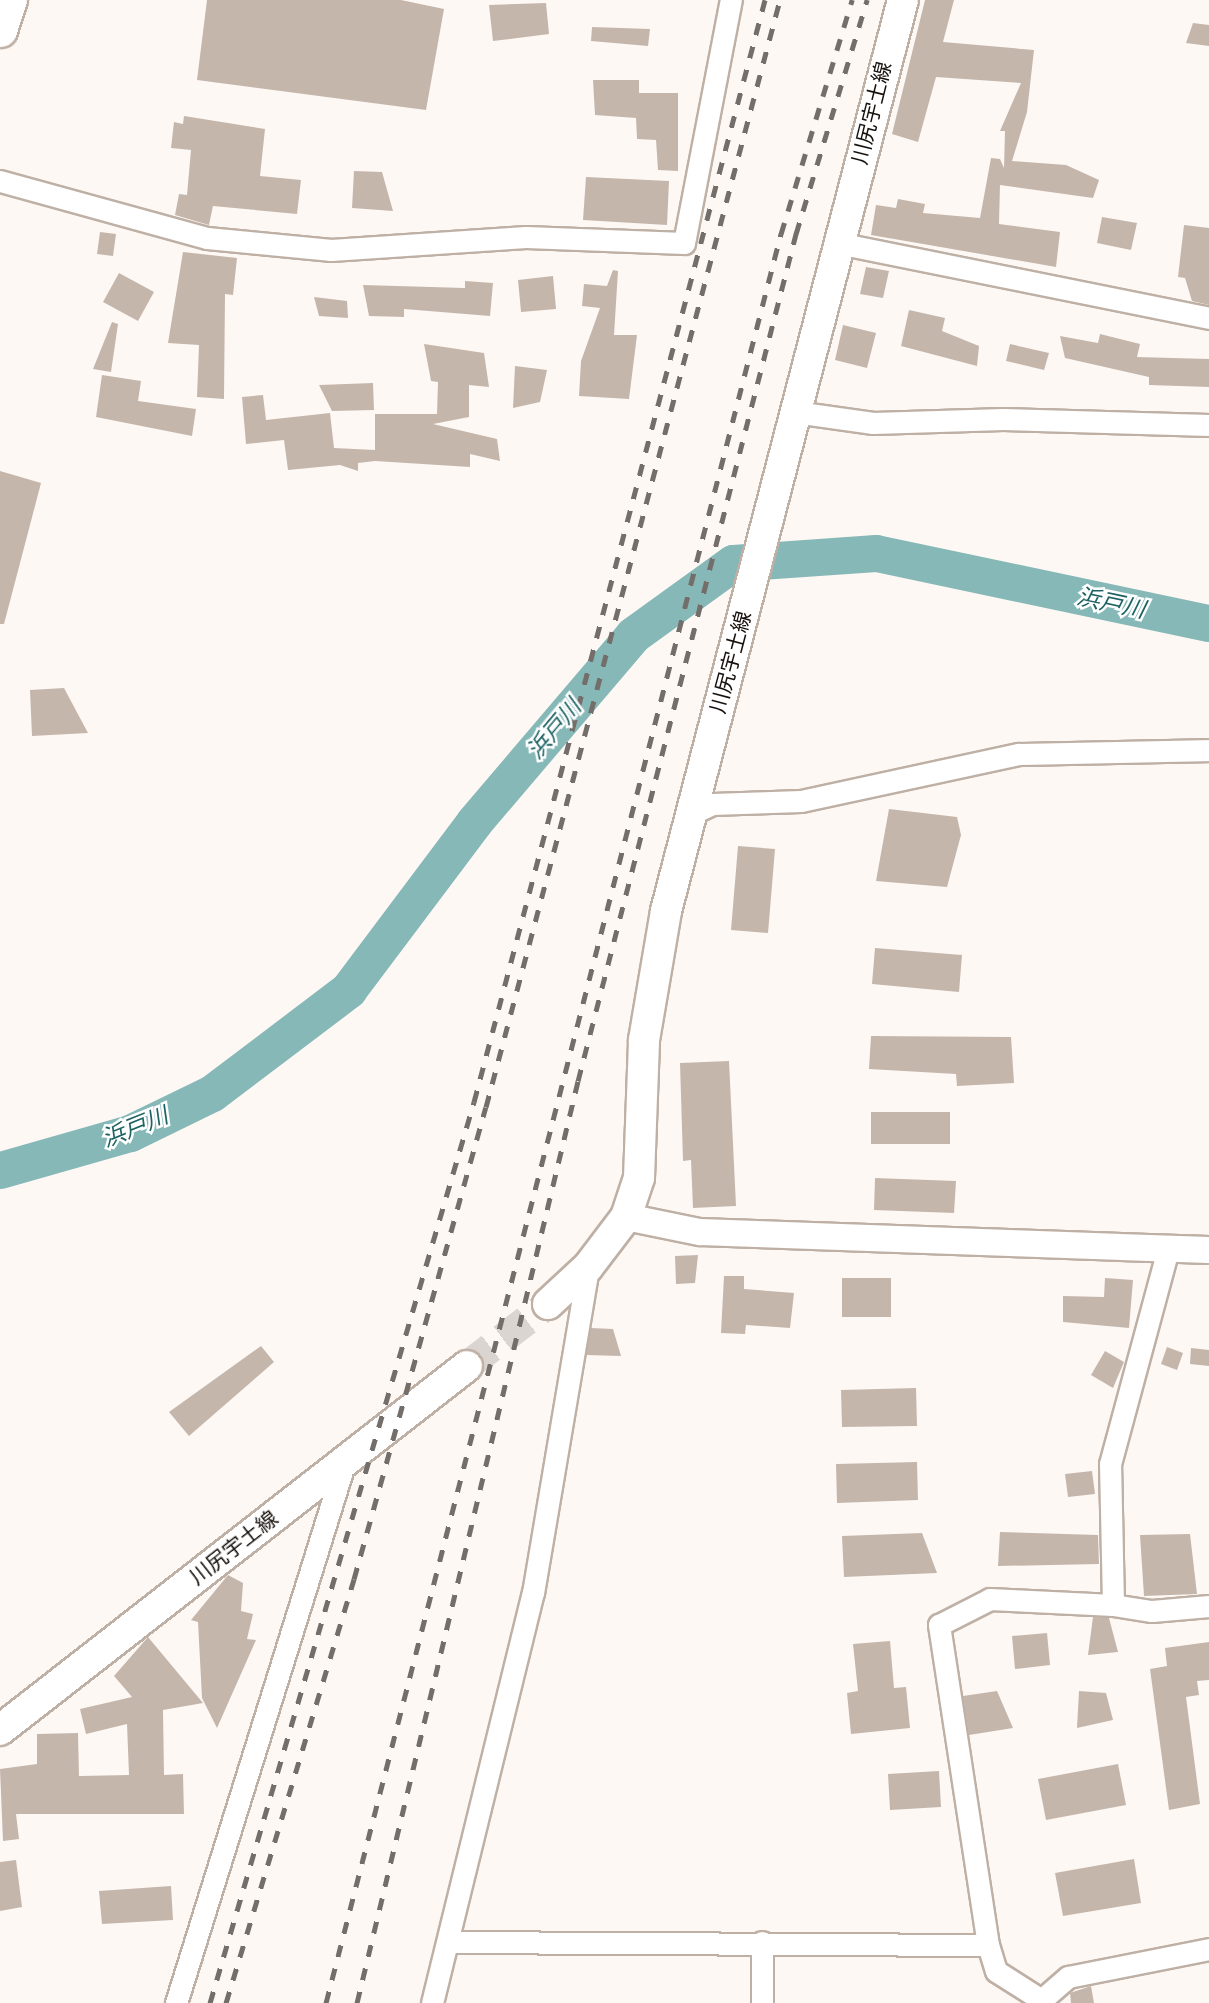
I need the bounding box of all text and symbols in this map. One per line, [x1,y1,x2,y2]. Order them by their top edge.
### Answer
street label: 川尻宇土線 [846,59,896,167]
water label: 浜戸川 [1074,582,1148,624]
street label: 川尻宇土線 [704,608,756,716]
water label: 浜戸川 [521,694,587,764]
water label: 浜戸川 [98,1101,172,1153]
street label: 川尻宇土線 [184,1505,282,1589]

